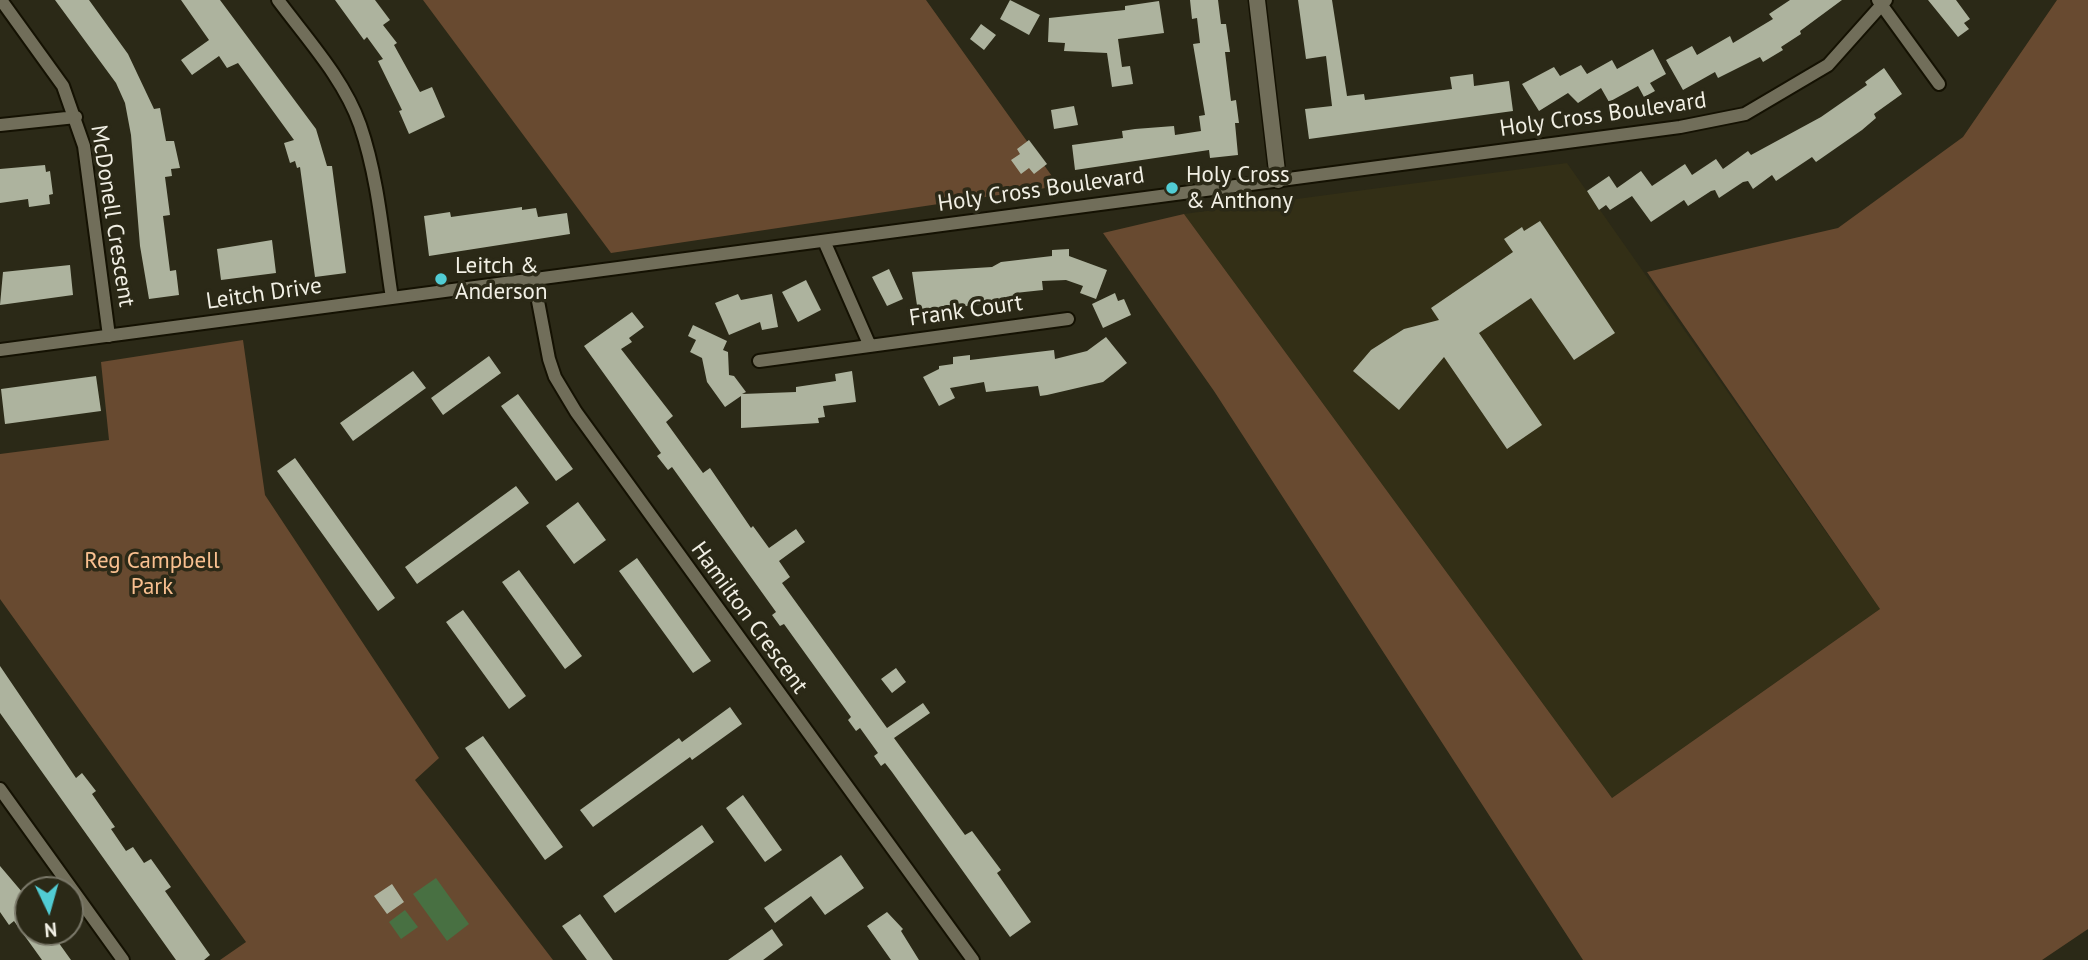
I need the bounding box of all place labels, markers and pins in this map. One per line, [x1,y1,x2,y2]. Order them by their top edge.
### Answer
place label: Holy Cross & Anthony [1186,161,1293,215]
marker: Holy Cross & Anthony [1164,180,1180,196]
place label: Leitch & Anderson [455,252,548,306]
marker: Leitch & Anderson [433,271,449,287]

